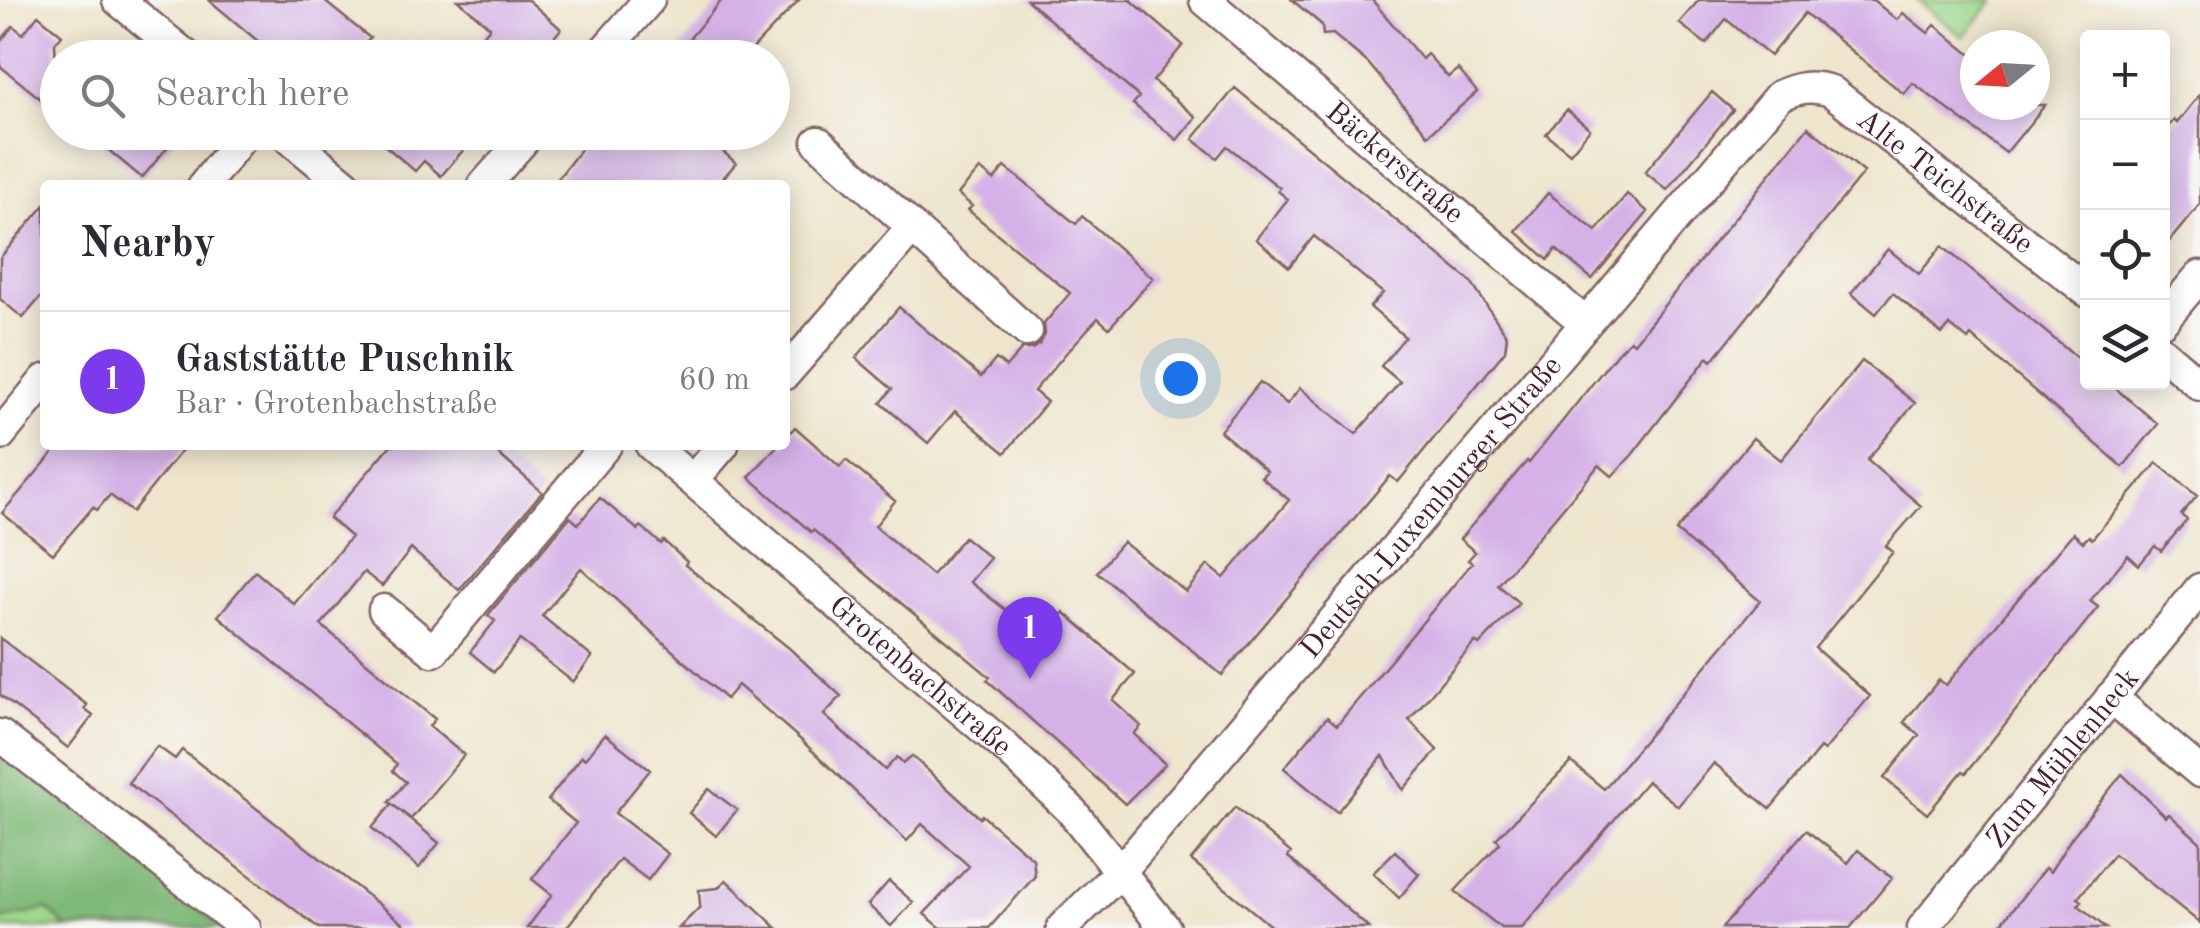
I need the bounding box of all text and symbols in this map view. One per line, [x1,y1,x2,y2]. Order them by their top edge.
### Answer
north arrow [1960,30,2050,120]
map controls [2080,30,2170,390]
button: + [2080,30,2170,120]
search box [40,40,790,150]
icon: search [75,68,130,123]
text: Search here [155,76,350,114]
street label: Bäckerstraße [1319,97,1469,230]
street label: Alte Teichstraße [1851,104,2038,260]
button: − [2080,120,2170,210]
button: locate [2080,210,2170,300]
text: Nearby [80,224,216,266]
button: layers [2080,300,2170,390]
text: Gaststätte Puschnik [175,342,514,380]
street label: Deutsch-Luxemburger Straße [1295,351,1568,665]
your location [1155,353,1206,404]
text: 1 [103,365,122,397]
text: 60 m [679,365,750,397]
text: Bar · Grotenbachstraße [175,389,497,421]
street label: Grotenbachstraße [823,591,1017,763]
pin: 1 [998,596,1062,679]
street label: Zum Mühlenheck [1982,663,2146,854]

